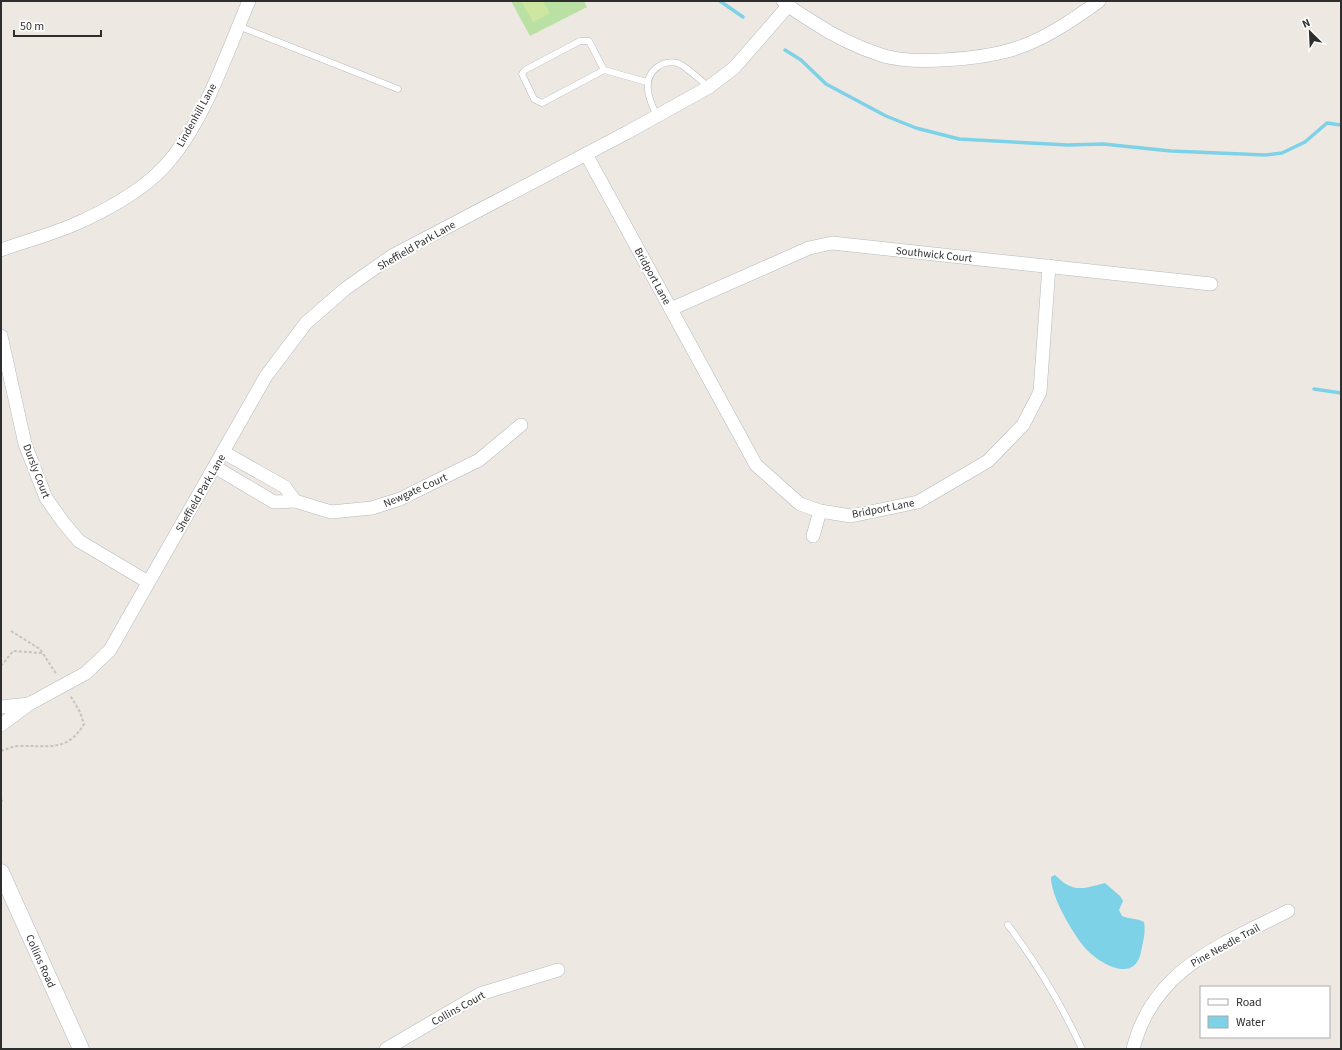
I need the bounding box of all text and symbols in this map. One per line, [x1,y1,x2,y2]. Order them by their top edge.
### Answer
scale bar [14,12,101,38]
north arrow [1290,12,1330,52]
text: N [1300,15,1313,32]
text: 50 m [20,18,44,35]
street label: Lindenhill Lane [173,80,220,150]
street label: Sheffield Park Lane [374,217,459,274]
street label: Southwick Court [895,243,973,266]
street label: Bridport Lane [631,245,675,308]
street label: Dursly Court [19,442,54,501]
street label: Sheffield Park Lane [172,451,229,535]
street label: Newgate Court [381,470,450,511]
street label: Bridport Lane [851,495,916,522]
street label: Pine Needle Trail [1188,920,1263,971]
street label: Collins Road [22,932,59,990]
legend [1200,986,1330,1038]
street label: Collins Court [429,987,488,1029]
text: Road [1236,994,1262,1011]
text: Water [1236,1014,1266,1031]

